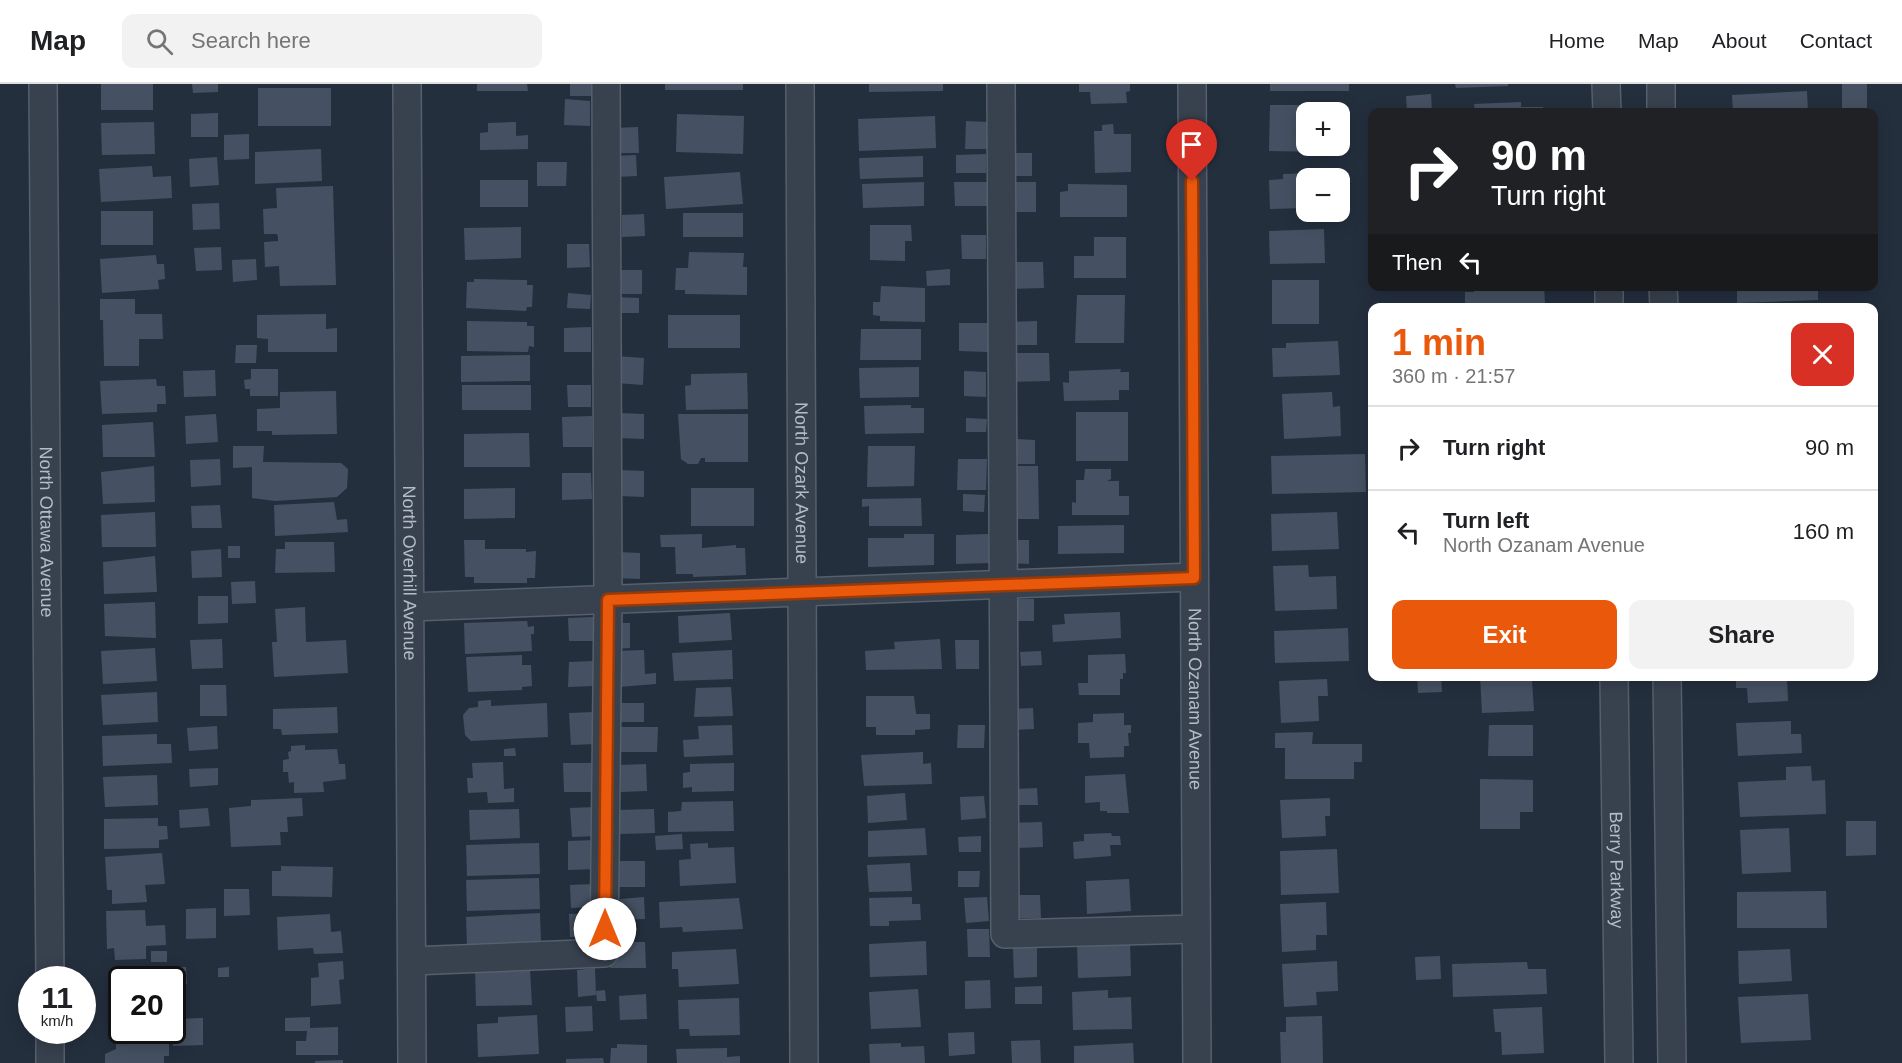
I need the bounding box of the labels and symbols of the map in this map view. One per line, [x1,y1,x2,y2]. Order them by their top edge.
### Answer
pin [1166,119,1217,181]
street label: North Ozark Avenue [791,402,812,564]
street label: North Ottawa Avenue [36,446,57,618]
street label: North Overhill Avenue [399,486,420,660]
street label: North Ozanam Avenue [1185,608,1206,790]
street label: Berry Parkway [1606,811,1627,929]
position arrow [573,897,637,961]
speed limit sign: 20 [108,966,186,1044]

